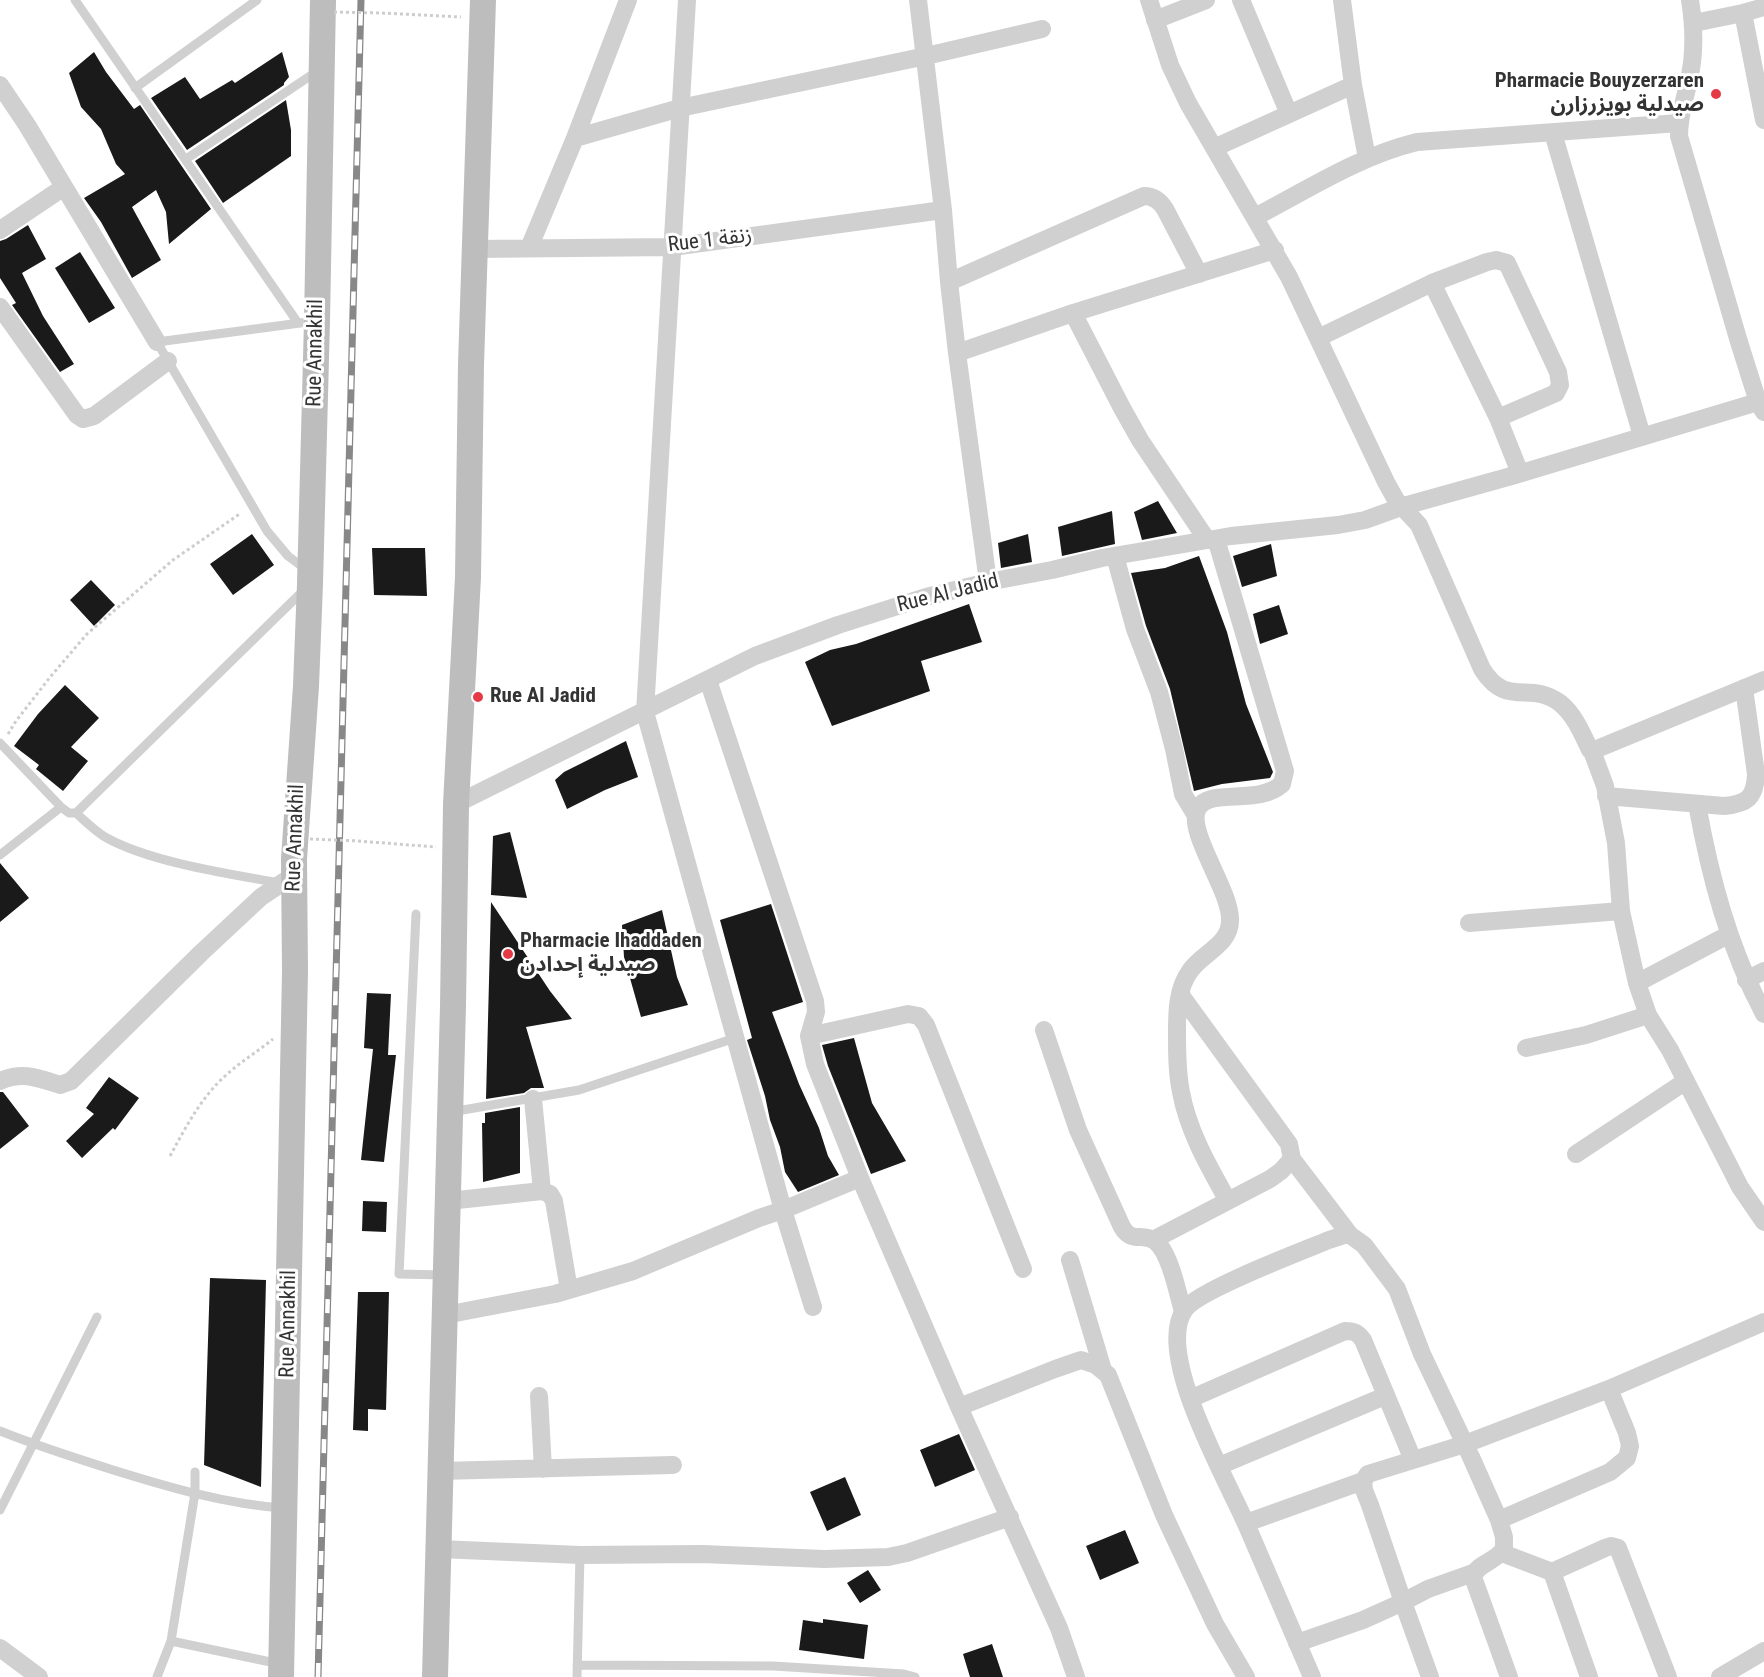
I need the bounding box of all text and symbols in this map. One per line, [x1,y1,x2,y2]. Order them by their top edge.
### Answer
place label: Pharmacie Bouyzerzaren صيدلية بويزرزارن [1495,69,1704,119]
marker: Pharmacie Bouyzerzaren صيدلية بويزرزارن [1709,87,1723,101]
street label: Rue 1 زنقة [667,223,753,259]
street label: Rue Annakhil [302,299,330,407]
street label: Rue Al Jadid [895,569,1001,619]
place label: Rue Al Jadid [490,684,596,710]
marker: Rue Al Jadid [471,690,485,704]
street label: Rue Annakhil [282,784,310,892]
place label: Pharmacie Ihaddaden صيدلية إحدادن [520,929,702,979]
marker: Pharmacie Ihaddaden صيدلية إحدادن [501,947,515,961]
street label: Rue Annakhil [275,1270,303,1378]

